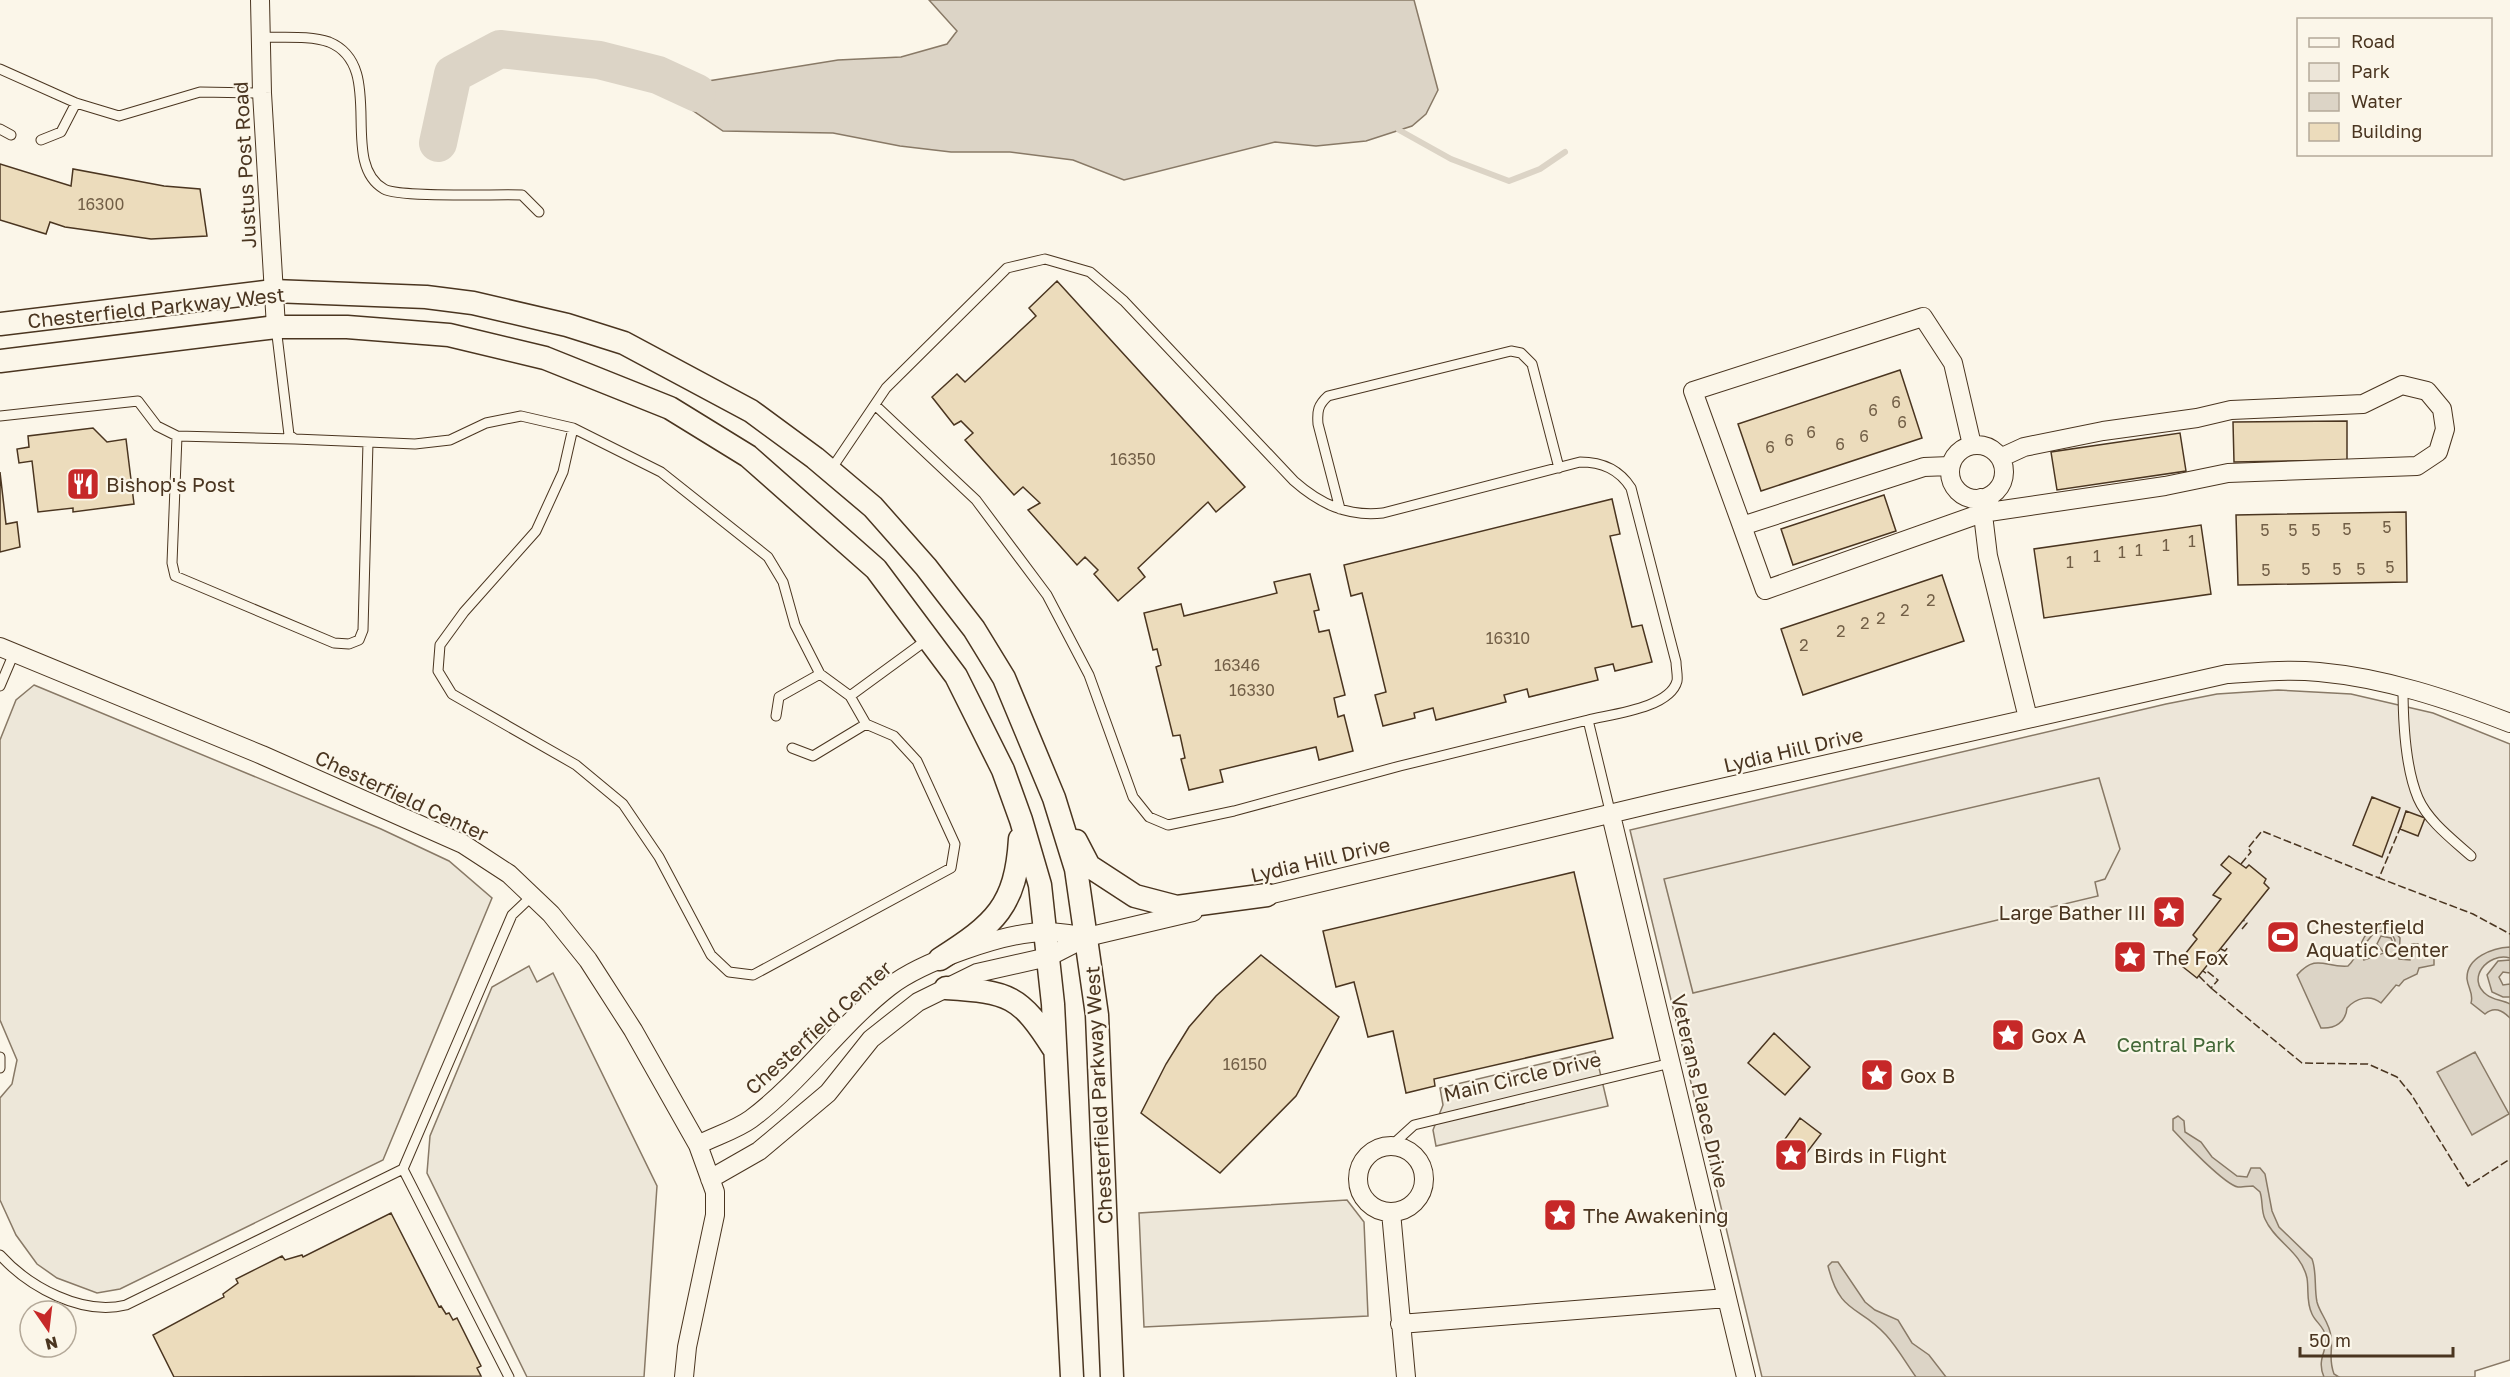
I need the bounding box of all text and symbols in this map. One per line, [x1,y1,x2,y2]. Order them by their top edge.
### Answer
legend [2297,18,2492,156]
text: Road [2351,30,2395,52]
text: Park [2351,60,2390,82]
street label: Justus Post Road [228,81,260,249]
text: Water [2351,90,2402,112]
text: Building [2351,120,2422,142]
house number: 16300 [78,194,124,214]
street label: Chesterfield Parkway West [26,282,286,332]
house number: 6 [1891,392,1901,412]
house number: 6 [1868,400,1878,420]
house number: 6 [1897,412,1907,432]
house number: 6 [1806,422,1816,442]
house number: 6 [1859,426,1869,446]
house number: 6 [1784,430,1794,450]
house number: 6 [1835,434,1845,454]
house number: 6 [1765,437,1775,457]
house number: 16350 [1110,449,1156,469]
restaurant icon: Bishop's Post [65,466,101,502]
place label: Bishop's Post [106,472,235,496]
house number: 5 [2382,517,2392,537]
house number: 5 [2342,519,2352,539]
house number: 5 [2260,520,2270,540]
house number: 5 [2288,520,2298,540]
house number: 5 [2311,520,2321,540]
house number: 1 [2188,531,2196,551]
house number: 1 [2162,535,2170,555]
house number: 1 [2135,540,2143,560]
house number: 1 [2118,542,2126,562]
house number: 1 [2093,546,2101,566]
house number: 1 [2066,552,2074,572]
house number: 5 [2385,557,2395,577]
house number: 5 [2301,559,2311,579]
house number: 5 [2332,559,2342,579]
house number: 5 [2356,559,2366,579]
house number: 5 [2261,560,2271,580]
house number: 2 [1926,590,1936,610]
house number: 2 [1900,600,1910,620]
house number: 2 [1876,608,1886,628]
house number: 2 [1860,613,1870,633]
house number: 2 [1836,621,1846,641]
house number: 16310 [1486,628,1530,648]
house number: 2 [1799,635,1809,655]
house number: 16346 [1214,655,1260,675]
house number: 16330 [1229,680,1275,700]
street label: Lydia Hill Drive [1721,721,1865,777]
street label: Chesterfield Center [312,744,493,846]
street label: Lydia Hill Drive [1248,831,1392,887]
place icon: Large Bather III [2151,894,2187,930]
place label: Large Bather III [1999,900,2146,924]
place label: Chesterfield Aquatic Center [2306,914,2449,961]
sports icon: Chesterfield Aquatic Center [2265,919,2301,955]
place icon: The Fox [2112,939,2148,975]
place label: The Fox [2153,945,2229,969]
street label: Chesterfield Center [740,955,896,1099]
street label: Chesterfield Parkway West [1079,965,1117,1225]
street label: Veterans Place Drive [1667,992,1735,1190]
place icon: Gox A [1990,1017,2026,1053]
place label: Gox A [2031,1023,2086,1047]
park label: Central Park [2117,1032,2235,1056]
street label: Main Circle Drive [1441,1046,1603,1106]
house number: 16150 [1223,1054,1267,1074]
place icon: Gox B [1859,1057,1895,1093]
place label: Gox B [1900,1063,1955,1087]
place icon: Birds in Flight [1773,1137,1809,1173]
place label: Birds in Flight [1814,1143,1947,1167]
place icon: The Awakening [1542,1197,1578,1233]
place label: The Awakening [1583,1203,1729,1227]
north arrow [18,1299,78,1359]
scale bar [2300,1320,2453,1358]
text: 50 m [2309,1329,2351,1351]
text: N [43,1332,60,1355]

